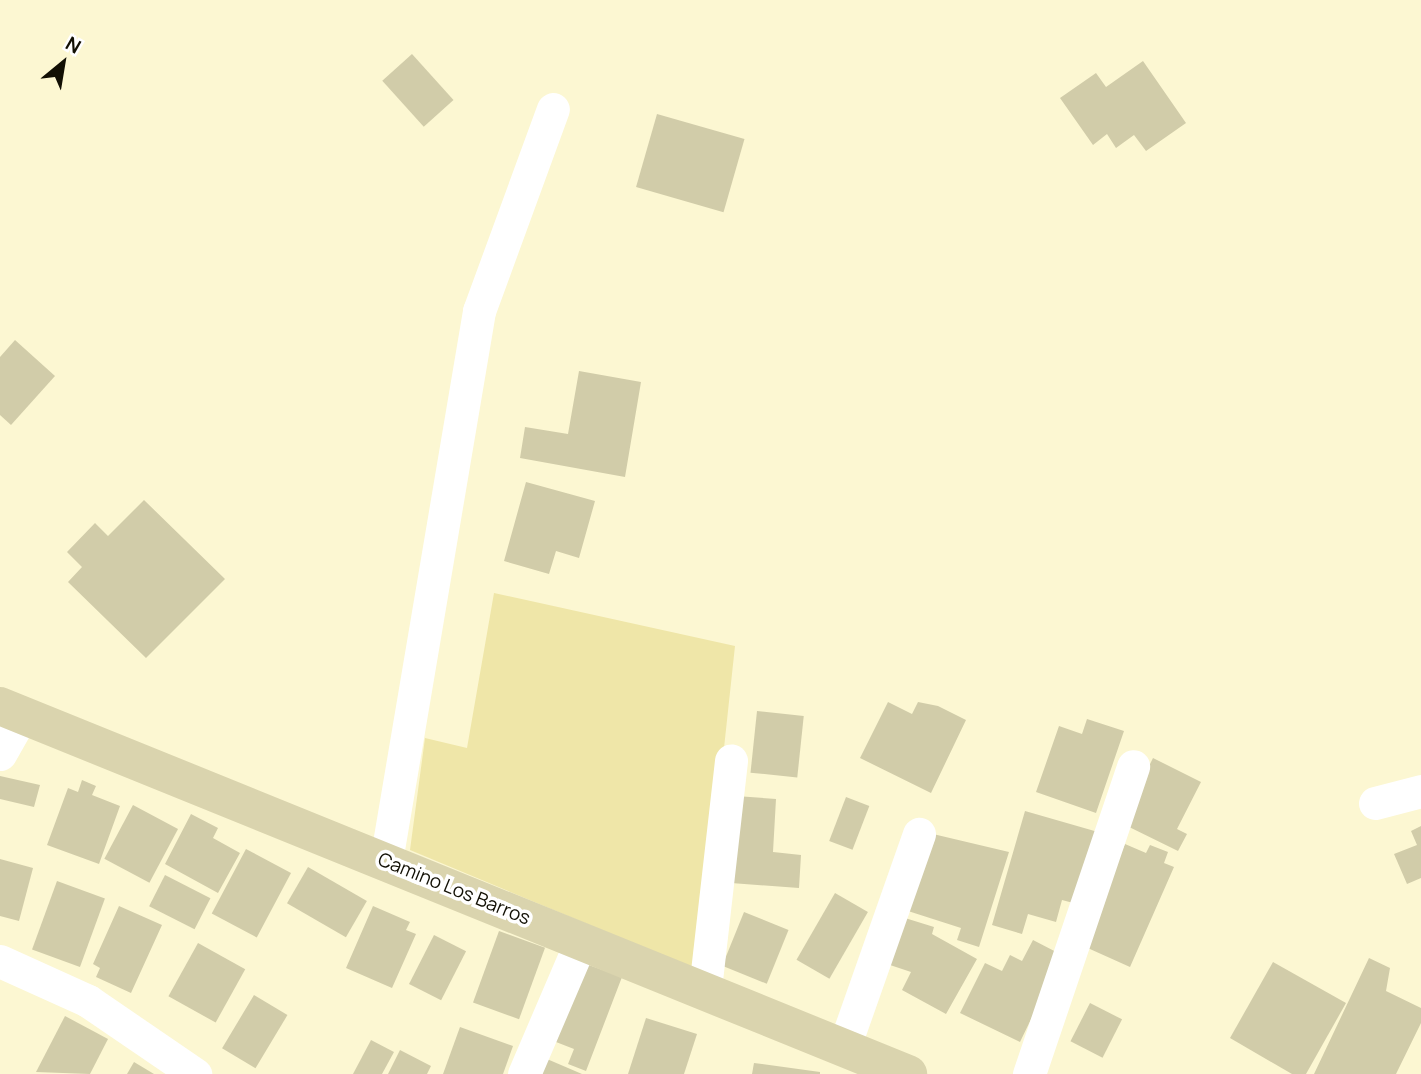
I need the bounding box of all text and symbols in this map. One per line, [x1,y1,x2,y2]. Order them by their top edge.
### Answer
north arrow [28,28,98,98]
text: N [61,30,86,59]
street label: Camino Los Barros [374,848,534,930]

